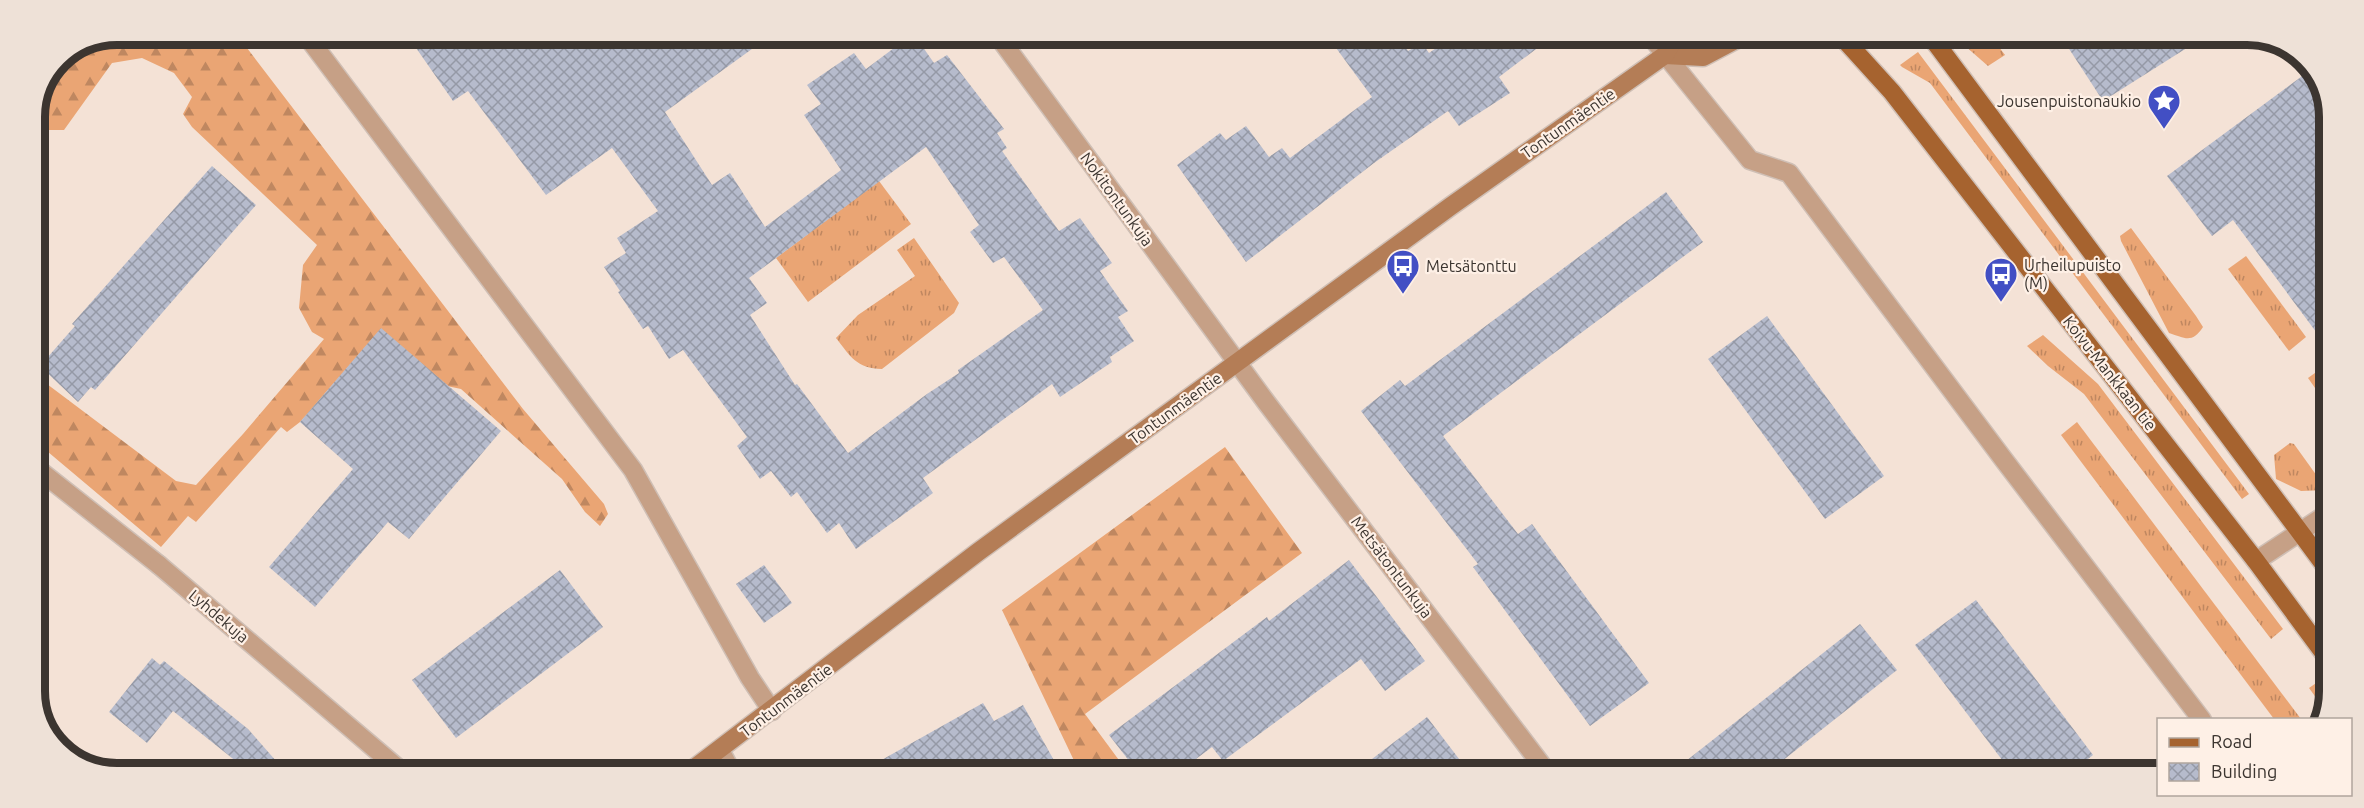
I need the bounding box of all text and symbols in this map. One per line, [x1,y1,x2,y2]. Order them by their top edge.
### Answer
place icon: Jousenpuistonaukio [2146,83,2182,130]
street label: Tontunmäentie [1518,84,1618,162]
place label: Jousenpuistonaukio [1997,92,2141,110]
street label: Nokitontunkuja [1077,149,1157,249]
bus stop icon: Metsätonttu [1385,248,1421,295]
bus stop icon: Urheilupuisto (M) [1983,256,2019,303]
place label: Urheilupuisto (M) [2024,256,2121,293]
place label: Metsätonttu [1426,257,1517,275]
street label: Koivu-Mankkaan tie [2060,312,2160,434]
street label: Tontunmäentie [1125,368,1225,448]
street label: Metsätontunkuja [1348,513,1436,621]
street label: Lyhdekuja [186,586,252,646]
street label: Tontunmäentie [737,660,835,740]
legend [2157,718,2352,796]
text: Road [2211,731,2253,751]
text: Building [2211,761,2277,781]

